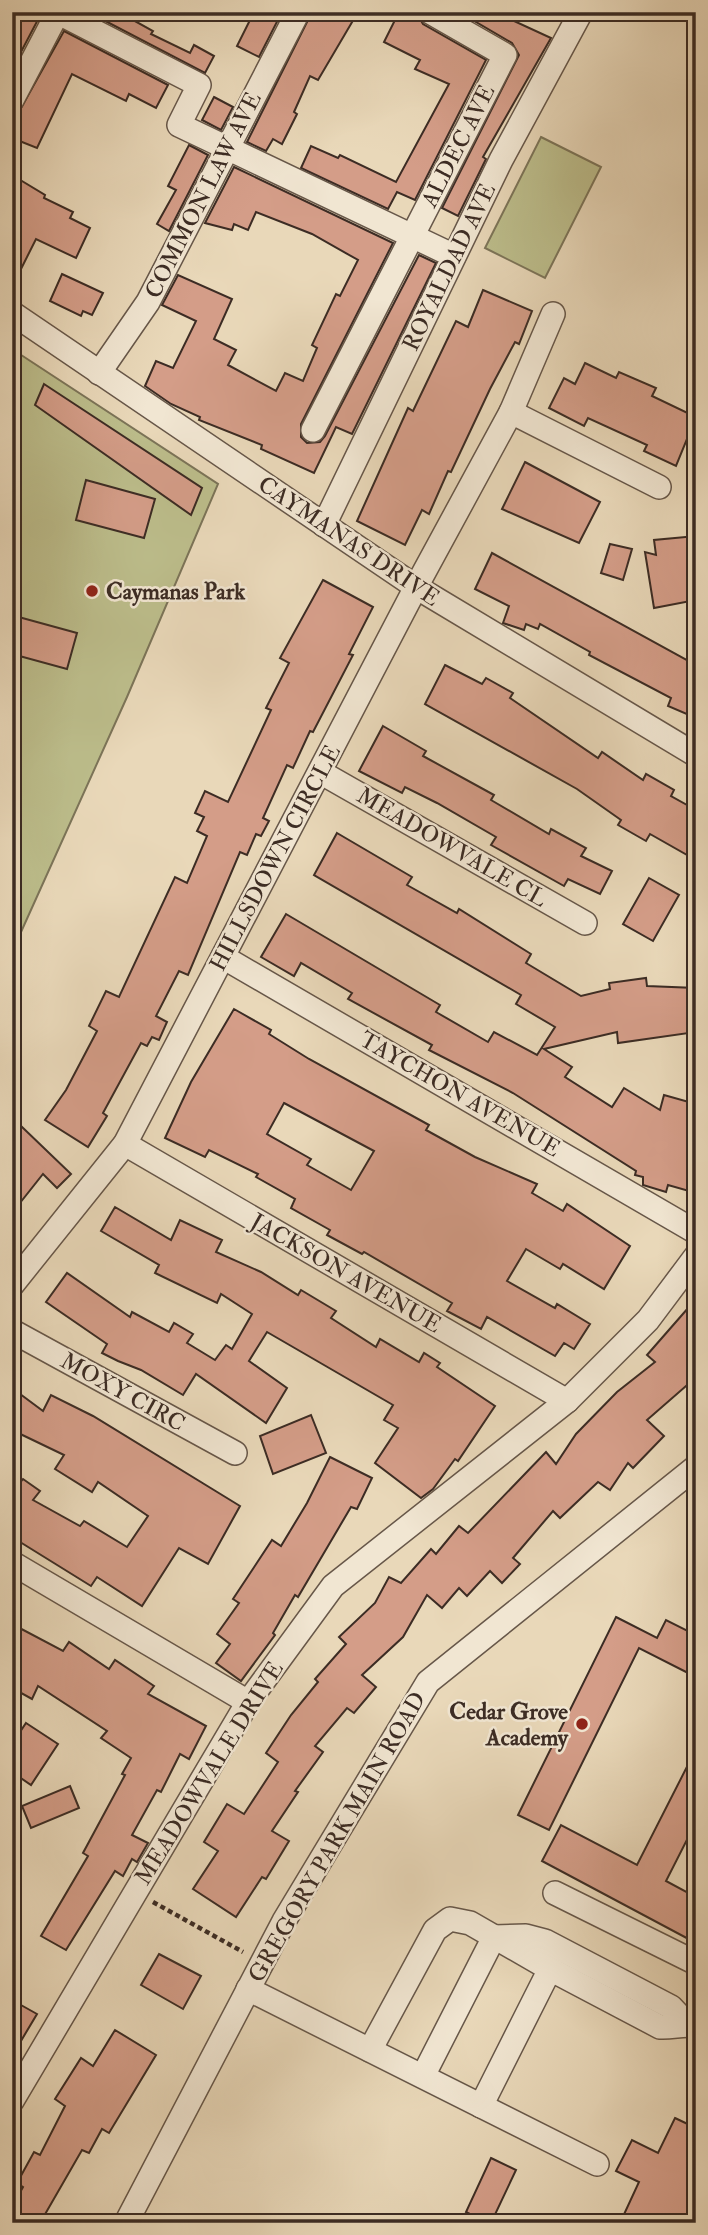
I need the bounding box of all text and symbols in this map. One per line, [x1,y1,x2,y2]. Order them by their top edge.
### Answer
street label: ALDEC AVE [414,80,501,213]
street label: COMMON LAW AVE [138,87,268,303]
street label: ROYALDAD AVE [396,178,502,356]
street label: CAYMANAS DRIVE [253,469,445,613]
place label: Caymanas Park [106,577,246,607]
marker: Caymanas Park [84,583,100,599]
street label: HILLSDOWN CIRCLE [203,740,347,976]
street label: MEADOWVALE CL [352,781,553,913]
street label: TAYCHON AVENUE [354,1025,566,1163]
street label: JACKSON AVENUE [245,1206,446,1339]
street label: MOXY CIRC [56,1346,190,1438]
street label: MEADOWVALE DRIVE [128,1656,290,1890]
street label: GREGORY PARK MAIN ROAD [242,1687,432,1987]
place label: Cedar Grove Academy [449,1697,569,1753]
marker: Cedar Grove Academy [574,1716,590,1732]

